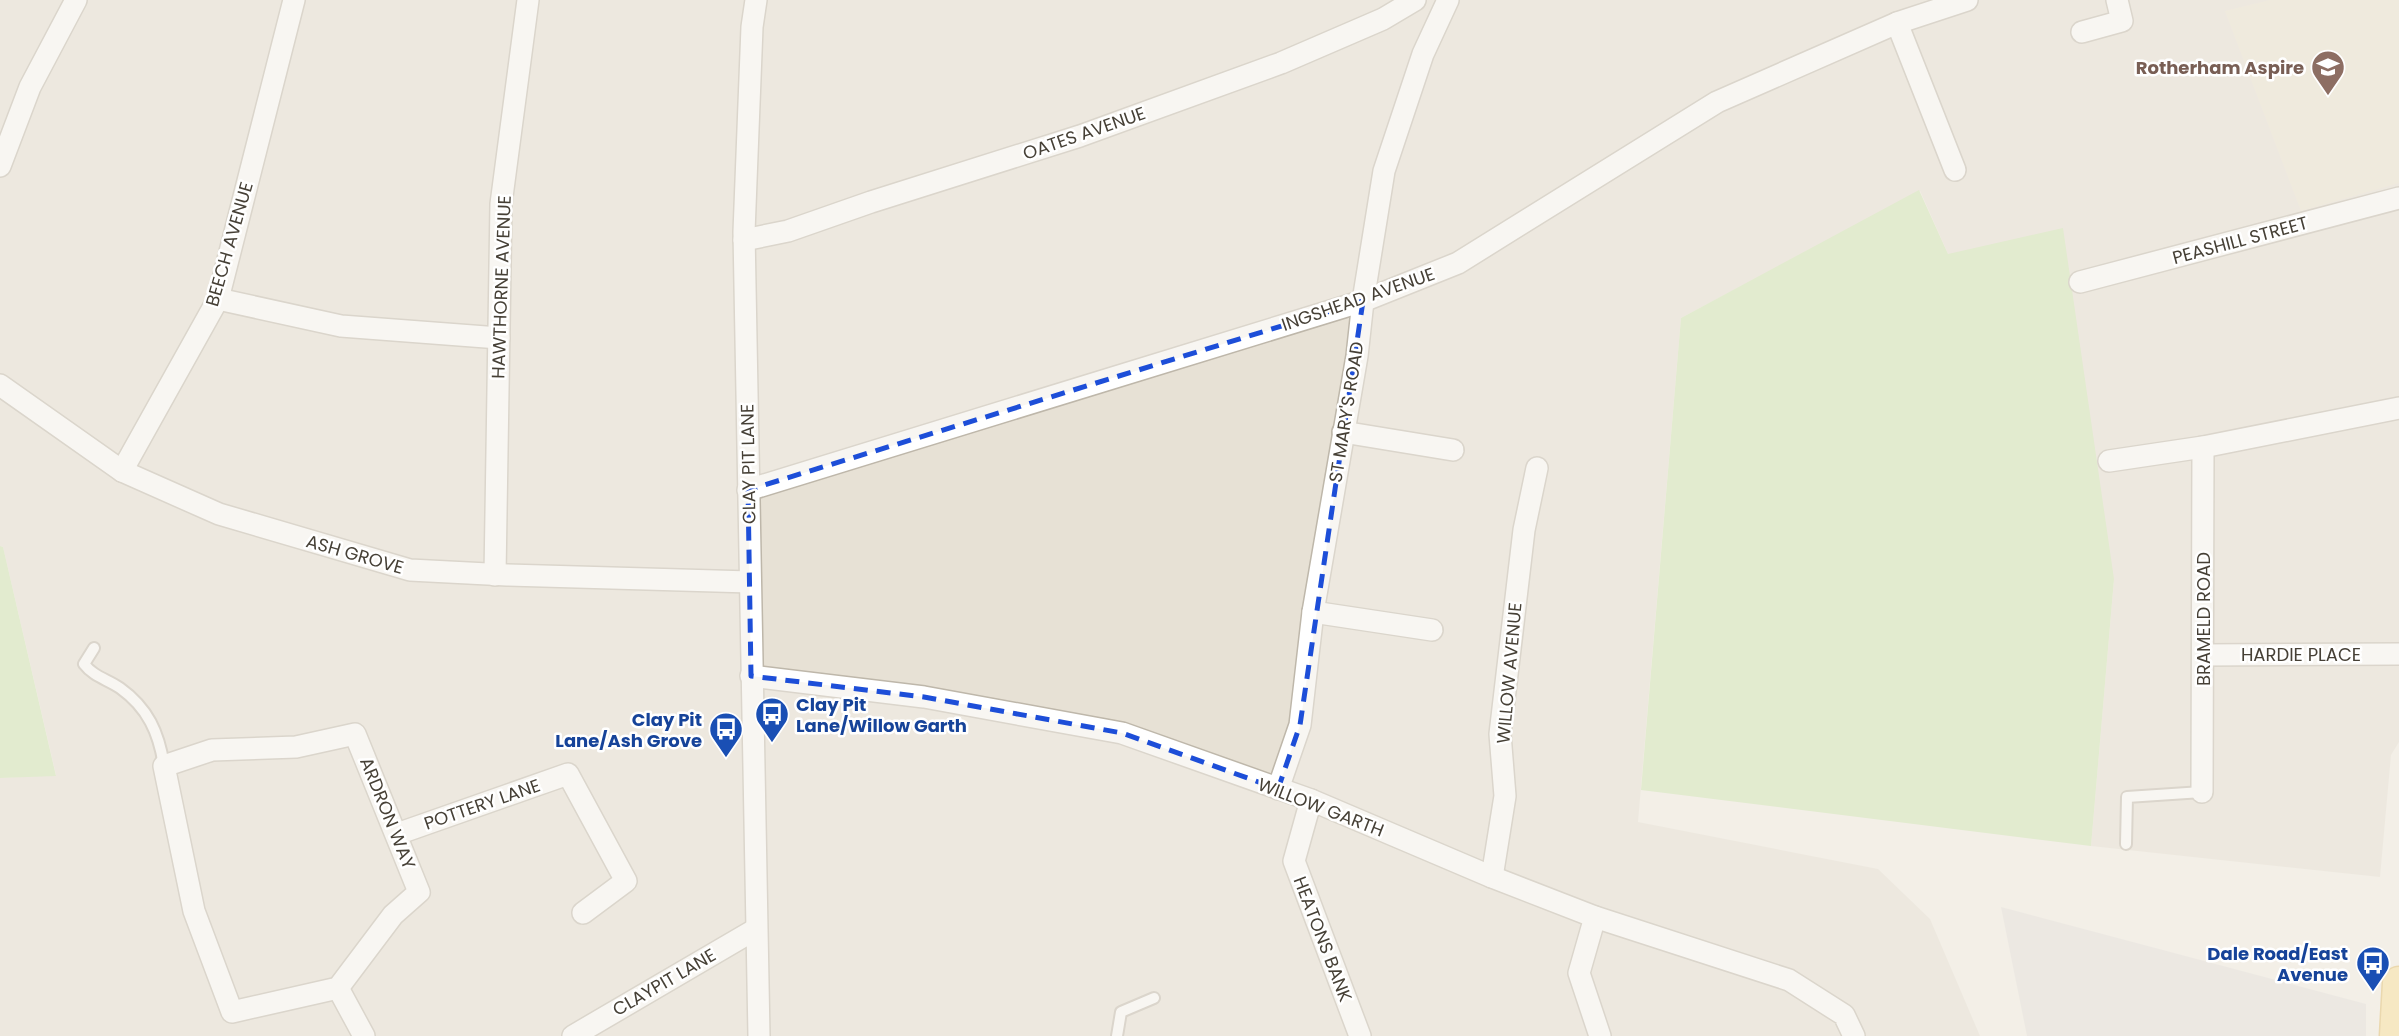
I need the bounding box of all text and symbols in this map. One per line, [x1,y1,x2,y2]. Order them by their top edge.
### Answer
school or university icon: Rotherham Aspire [2309,48,2347,97]
place label: Rotherham Aspire [2136,55,2304,80]
street label: OATES AVENUE [1019,100,1149,166]
street label: BEECH AVENUE [199,179,259,309]
street label: HAWTHORNE AVENUE [485,195,517,379]
street label: PEASHILL STREET [2170,210,2311,270]
street label: INGSHEAD AVENUE [1278,261,1438,337]
street label: ST MARY'S ROAD [1323,340,1369,484]
street label: CLAY PIT LANE [734,404,762,524]
street label: ASH GROVE [303,528,407,580]
street label: BRAMELD ROAD [2191,552,2216,686]
street label: WILLOW AVENUE [1490,601,1528,745]
street label: HARDIE PLACE [2241,642,2361,667]
place label: Clay Pit Lane/Willow Garth [796,692,967,738]
bus stop icon: Clay Pit Lane/Willow Garth [753,695,791,744]
place label: Clay Pit Lane/Ash Grove [555,707,702,753]
bus stop icon: Clay Pit Lane/Ash Grove [707,710,745,759]
street label: ARDRON WAY [354,753,422,873]
street label: WILLOW GARTH [1254,771,1388,843]
street label: POTTERY LANE [421,772,543,836]
street label: HEATONS BANK [1288,873,1358,1005]
place label: Dale Road/East Avenue [2207,941,2348,987]
street label: CLAYPIT LANE [608,942,720,1022]
bus stop icon: Dale Road/East Avenue [2354,944,2392,993]

